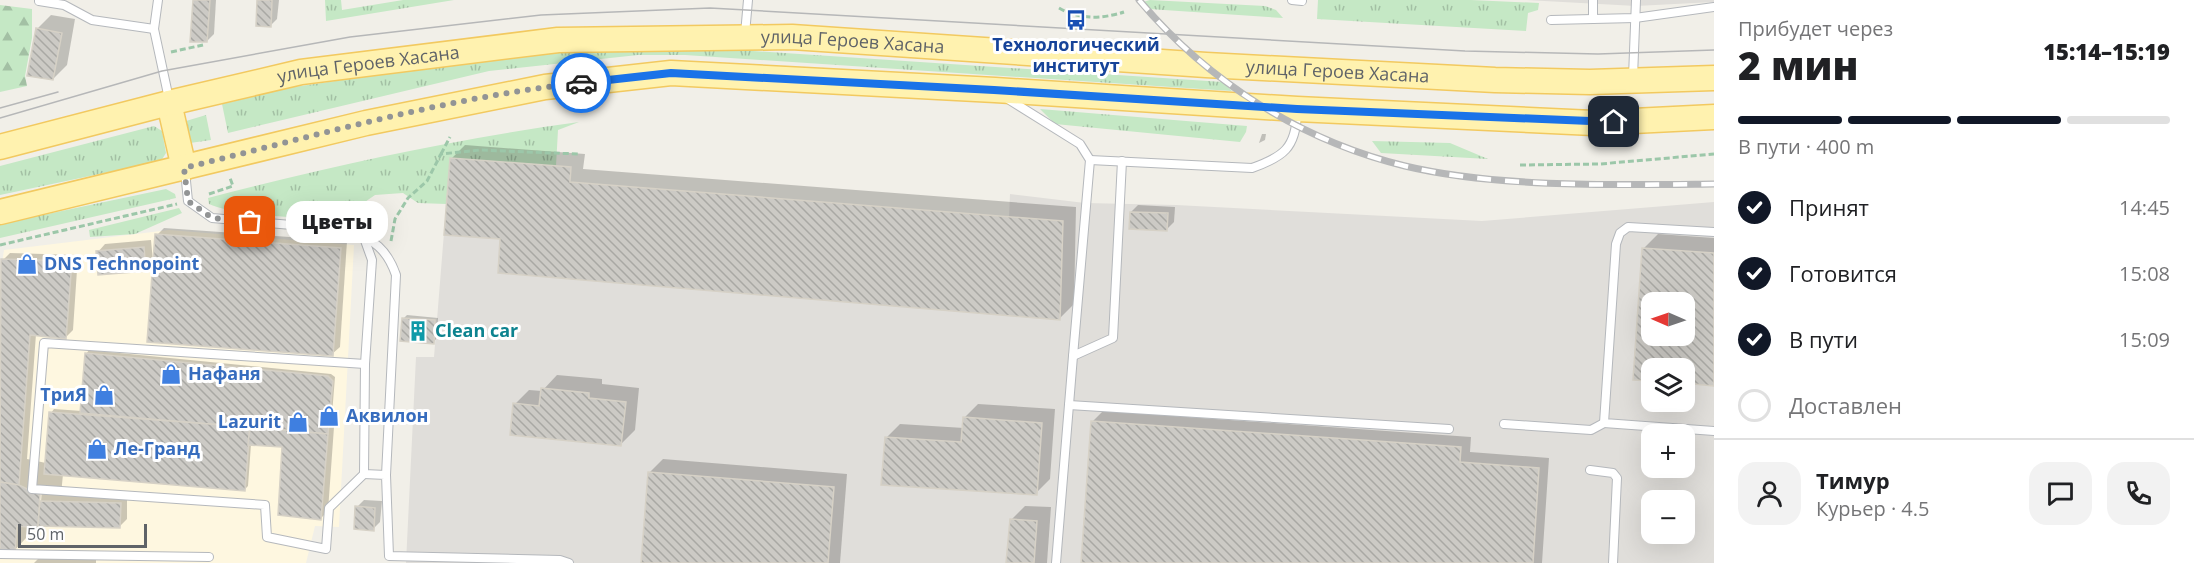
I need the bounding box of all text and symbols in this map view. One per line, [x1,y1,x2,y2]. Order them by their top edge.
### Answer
bus stop icon: Технологический институт [1064,8,1088,32]
text: Прибудет через [1738,15,1893,42]
street label: улица Героев Хасана [761,24,945,58]
place label: Технологический институт [992,32,1160,77]
text: 15:14–15:19 [2043,36,2170,66]
text: 2 мин [1738,38,1858,91]
street label: улица Героев Хасана [275,39,461,88]
courier [551,53,611,113]
street label: улица Героев Хасана [1245,54,1430,88]
icon: car [565,67,598,100]
pin [1588,96,1639,147]
icon: home [1597,105,1630,138]
text: В пути · 400 m [1738,133,1874,160]
icon: check [1738,191,1771,224]
text: Принят [1789,192,1869,222]
text: 14:45 [2119,194,2170,221]
pin [224,196,275,247]
callout: Цветы [286,201,388,243]
icon: bag [233,205,266,238]
text: Цветы [302,208,372,235]
place label: DNS Technopoint [44,251,200,275]
shop icon: DNS Technopoint [15,252,39,276]
icon: check [1738,257,1771,290]
text: Готовится [1789,258,1897,288]
text: 15:08 [2119,260,2170,287]
north arrow [1641,292,1695,346]
map controls [1641,292,1695,544]
place label: Clean car [435,318,518,342]
building icon: Clean car [406,319,430,343]
icon: check [1738,323,1771,356]
text: В пути [1789,324,1858,354]
text: 15:09 [2119,326,2170,353]
button: layers [1641,358,1695,412]
place label: Нафаня [188,361,261,385]
shop icon: Нафаня [159,362,183,386]
place label: ТриЯ [40,382,87,406]
shop icon: ТриЯ [92,383,116,407]
text: Доставлен [1789,390,1902,420]
place label: Аквилон [346,403,429,427]
shop icon: Аквилон [317,404,341,428]
place label: Lazurit [218,409,281,433]
shop icon: Lazurit [286,410,310,434]
button: + [1641,424,1695,478]
place label: Ле-Гранд [114,436,200,460]
shop icon: Ле-Гранд [85,437,109,461]
button: person [1738,462,1801,525]
button: chat [2029,462,2092,525]
button: phone [2107,462,2170,525]
text: Тимур [1816,465,1890,495]
button: − [1641,490,1695,544]
text: Курьер · 4.5 [1816,495,1930,522]
scale bar [18,521,147,548]
text: 50 m [27,523,64,545]

